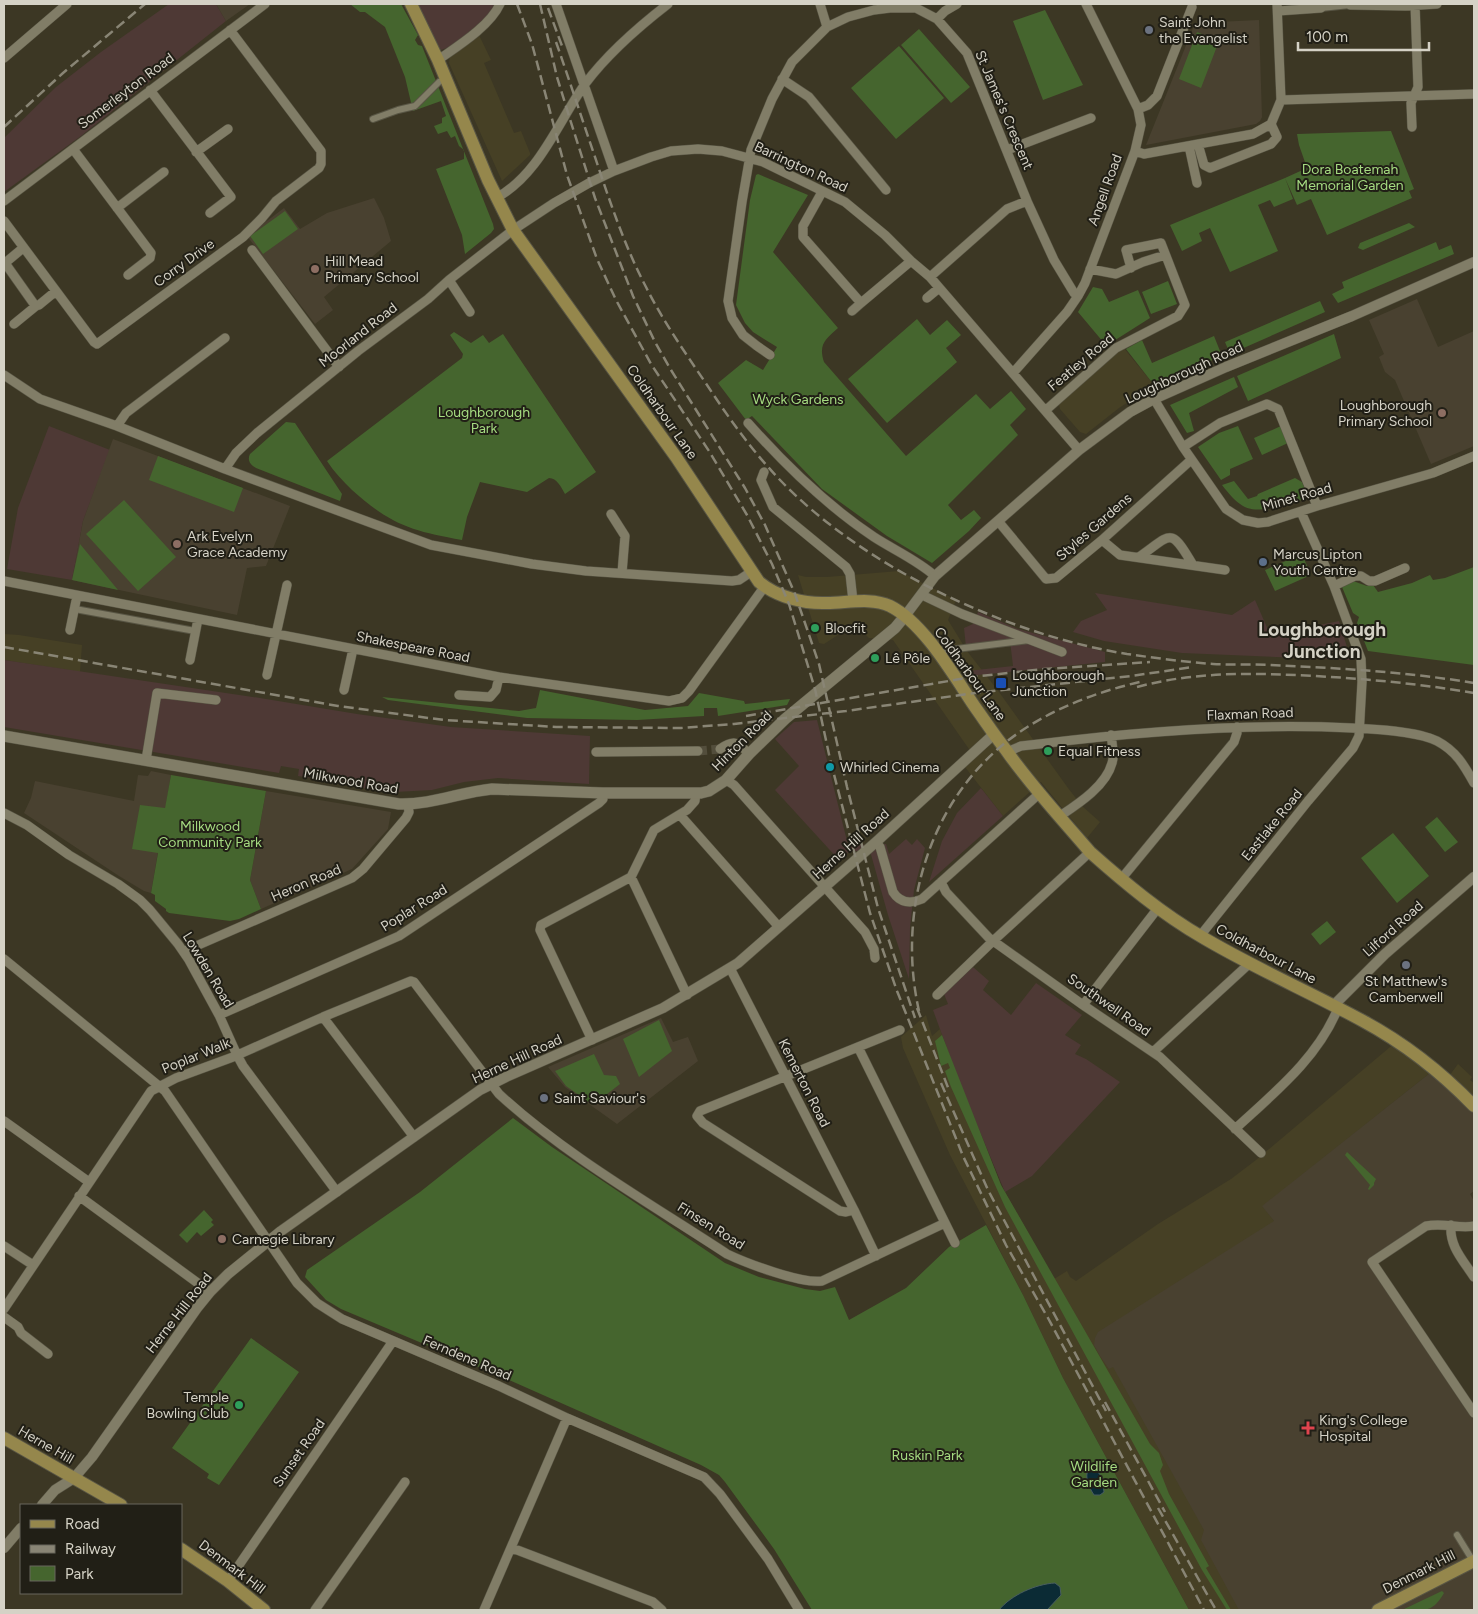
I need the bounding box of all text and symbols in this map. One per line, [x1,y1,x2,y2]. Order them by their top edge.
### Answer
place label: Saint John the Evangelist [1159,14,1248,47]
scale bar [1298,20,1429,52]
marker: Saint John the Evangelist [1143,24,1155,36]
text: 100 m [1306,28,1348,46]
street label: St James's Crescent [971,48,1037,172]
street label: Somerleyton Road [75,49,177,133]
street label: Barrington Road [751,138,851,196]
street label: Angell Road [1084,152,1126,228]
park label: Dora Boatemah Memorial Garden [1296,161,1404,194]
street label: Corry Drive [150,235,218,291]
place label: Hill Mead Primary School [325,253,419,286]
marker: Hill Mead Primary School [309,263,321,275]
street label: Moorland Road [315,299,401,371]
street label: Featley Road [1044,329,1118,395]
street label: Loughborough Road [1122,338,1246,408]
street label: Coldharbour Lane [623,362,701,463]
park label: Wyck Gardens [752,391,844,408]
place label: Loughborough Primary School [1338,397,1432,430]
park label: Loughborough Park [438,404,530,437]
marker: Loughborough Primary School [1436,407,1448,419]
street label: Minet Road [1260,479,1334,515]
street label: Styles Gardens [1053,490,1135,564]
place label: Ark Evelyn Grace Academy [187,528,288,561]
marker: Ark Evelyn Grace Academy [171,538,183,550]
place label: Marcus Lipton Youth Centre [1273,546,1362,579]
marker: Marcus Lipton Youth Centre [1257,556,1269,568]
district label: Loughborough Junction [1258,618,1386,663]
place label: Blocfit [825,620,866,637]
marker: Blocfit [809,622,821,634]
street label: Coldharbour Lane [930,624,1010,724]
street label: Shakespeare Road [355,628,471,666]
place label: Lê Pôle [885,650,931,667]
marker: Lê Pôle [869,652,881,664]
place label: Loughborough Junction [1012,667,1104,700]
marker: Loughborough Junction [994,676,1008,690]
street label: Flaxman Road [1206,704,1294,724]
street label: Hinton Road [708,707,776,775]
place label: Equal Fitness [1058,743,1141,760]
marker: Equal Fitness [1042,745,1054,757]
place label: Whirled Cinema [840,759,939,776]
marker: Whirled Cinema [824,761,836,773]
street label: Milkwood Road [302,764,400,798]
street label: Eastlake Road [1238,786,1306,864]
street label: Herne Hill Road [809,805,893,883]
park label: Milkwood Community Park [158,818,262,851]
street label: Heron Road [268,861,344,905]
street label: Poplar Road [378,881,450,935]
street label: Lilford Road [1359,897,1427,961]
street label: Coldharbour Lane [1213,920,1319,988]
street label: Lowden Road [179,929,237,1011]
marker: St Matthew's Camberwell [1400,959,1412,971]
street label: Southwell Road [1064,970,1154,1040]
place label: St Matthew's Camberwell [1365,973,1447,1006]
street label: Herne Hill Road [469,1031,565,1087]
street label: Poplar Walk [159,1034,233,1077]
street label: Kemerton Road [774,1036,834,1130]
place label: Saint Saviour's [554,1090,646,1107]
marker: Saint Saviour's [538,1092,550,1104]
street label: Finsen Road [674,1199,748,1253]
place label: Carnegie Library [232,1231,335,1248]
marker: Carnegie Library [216,1233,228,1245]
street label: Herne Hill Road [142,1269,216,1357]
street label: Ferndene Road [420,1332,514,1384]
place label: Temple Bowling Club [147,1389,229,1422]
marker: Temple Bowling Club [233,1399,245,1411]
place label: King's College Hospital [1319,1412,1408,1445]
street label: Sunset Road [269,1416,329,1490]
marker: King's College Hospital [1301,1421,1315,1435]
street label: Herne Hill [15,1422,77,1468]
park label: Ruskin Park [891,1447,963,1464]
park label: Wildlife Garden [1070,1458,1118,1491]
legend [20,1504,182,1594]
text: Road [65,1515,100,1533]
street label: Denmark Hill [195,1536,269,1598]
text: Railway [65,1540,116,1558]
street label: Denmark Hill [1380,1546,1458,1598]
text: Park [65,1565,94,1583]

